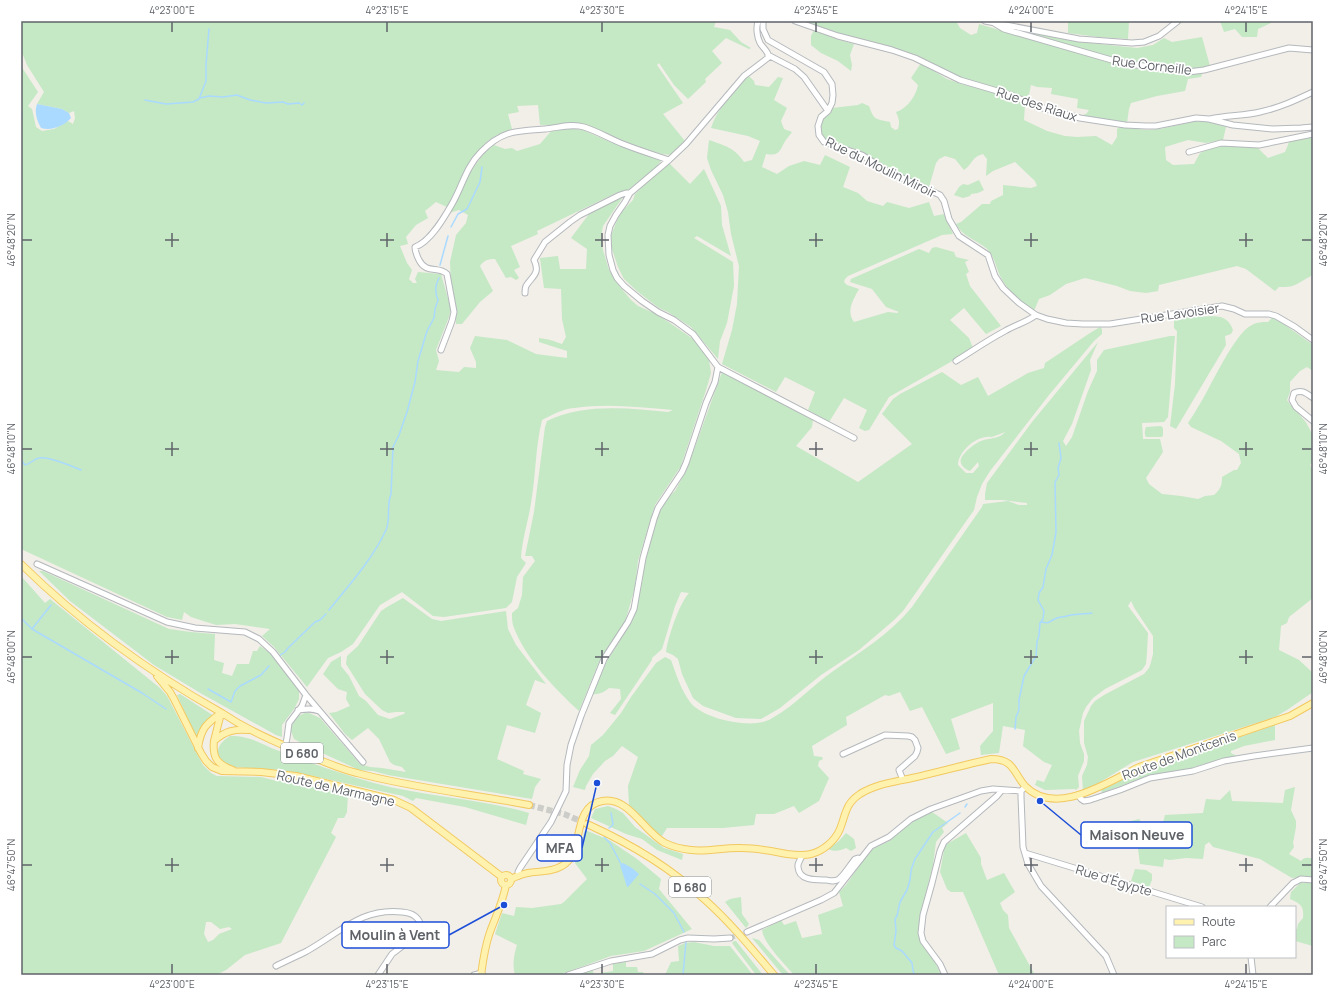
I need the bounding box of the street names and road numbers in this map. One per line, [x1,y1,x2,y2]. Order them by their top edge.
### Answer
street label: Rue Corneille [1111,51,1193,79]
street label: Rue des Riaux [994,82,1080,126]
street label: Rue du Moulin Miroir [823,132,940,202]
street label: Rue Lavoisier [1140,299,1221,327]
street label: Route de Montcenis [1120,726,1239,784]
road number: D 680 [281,743,323,763]
street label: Route de Marmagne [275,766,397,810]
street label: Rue d'Égypte [1074,860,1155,900]
road number: D 680 [669,877,711,897]

